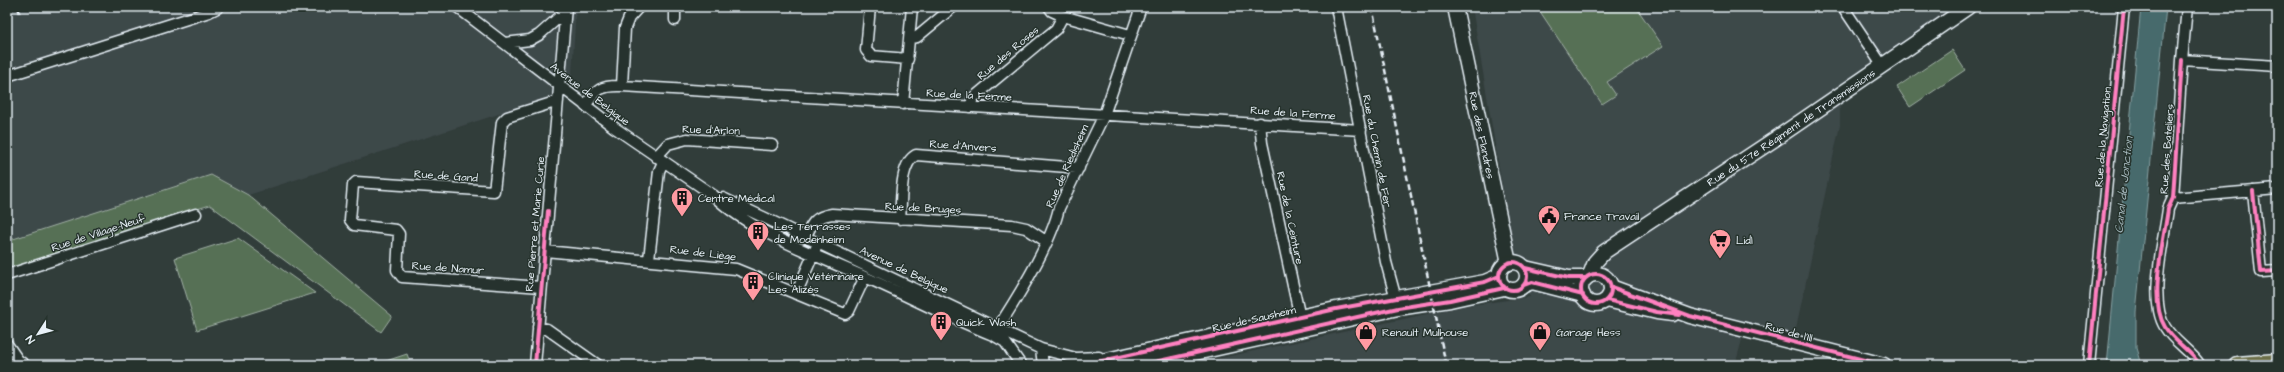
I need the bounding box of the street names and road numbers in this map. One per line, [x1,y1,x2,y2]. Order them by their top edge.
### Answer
street label: Rue des Roses [974,22,1042,83]
street label: Avenue de Belgique [546,59,633,130]
street label: Rue du 57e Régiment de Transmissions [1704,65,1878,190]
street label: Rue de la Ferme [926,85,1012,105]
street label: Rue de la Navigation [2091,86,2116,188]
street label: Rue des Flandres [1466,90,1499,181]
street label: Rue du Chemin de Fer [1359,93,1395,209]
street label: Rue de la Ferme [1250,103,1336,123]
street label: Rue des Bateliers [2156,103,2178,194]
street label: Rue d'Arlon [682,121,741,139]
street label: Rue de Riedisheim [1042,122,1092,210]
street label: Rue d'Anvers [929,136,997,156]
street label: Rue Pierre et Marie Curie [522,156,548,292]
street label: Rue de Gand [413,166,479,186]
street label: Rue de la Ceinture [1273,170,1307,266]
street label: Rue de Bruges [884,199,962,219]
street label: Rue de Village-Neuf [49,211,147,256]
street label: Rue de Liège [669,241,737,266]
street label: Avenue de Belgique [857,243,951,298]
street label: Rue de Namur [411,258,485,278]
street label: Rue de Sausheim [1211,302,1298,336]
street label: Rue de l'Ill [1764,318,1815,346]

